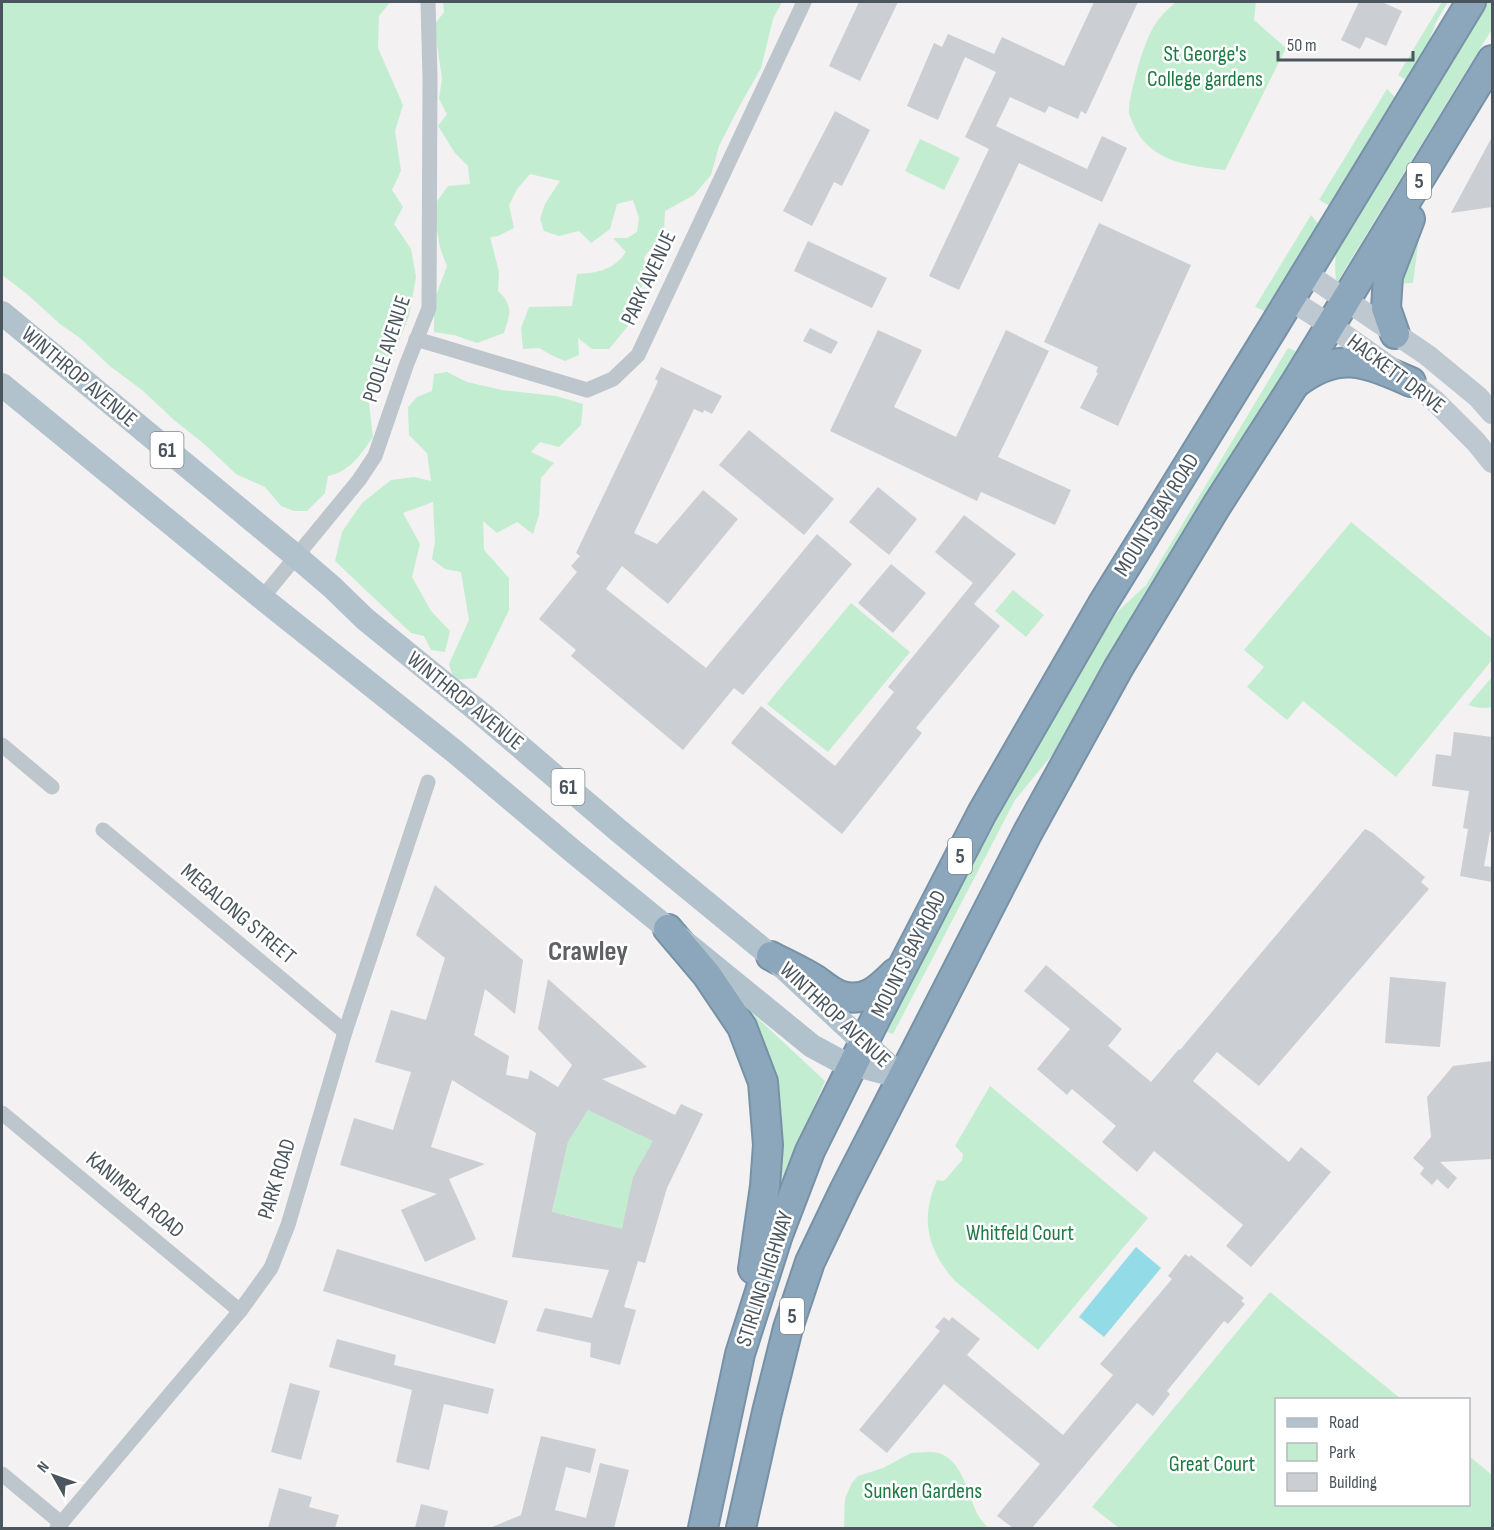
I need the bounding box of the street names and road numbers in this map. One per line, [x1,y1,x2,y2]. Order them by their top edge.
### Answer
road number: 5 [1407,163,1431,199]
street label: PARK AVENUE [615,227,683,329]
street label: POOLE AVENUE [357,292,417,406]
street label: WINTHROP AVENUE [16,321,142,433]
street label: HACKETT DRIVE [1342,328,1450,420]
road number: 61 [150,432,184,468]
street label: MOUNTS BAY ROAD [1109,449,1205,581]
street label: WINTHROP AVENUE [401,646,529,756]
road number: 61 [552,769,584,805]
road number: 5 [948,838,972,874]
street label: MEGALONG STREET [175,858,301,970]
street label: MOUNTS BAY ROAD [865,886,953,1022]
street label: WINTHROP AVENUE [774,956,896,1074]
street label: PARK ROAD [252,1135,302,1223]
street label: KANIMBLA ROAD [80,1146,190,1244]
street label: STIRLING HIGHWAY [730,1208,800,1350]
road number: 5 [780,1298,804,1334]

